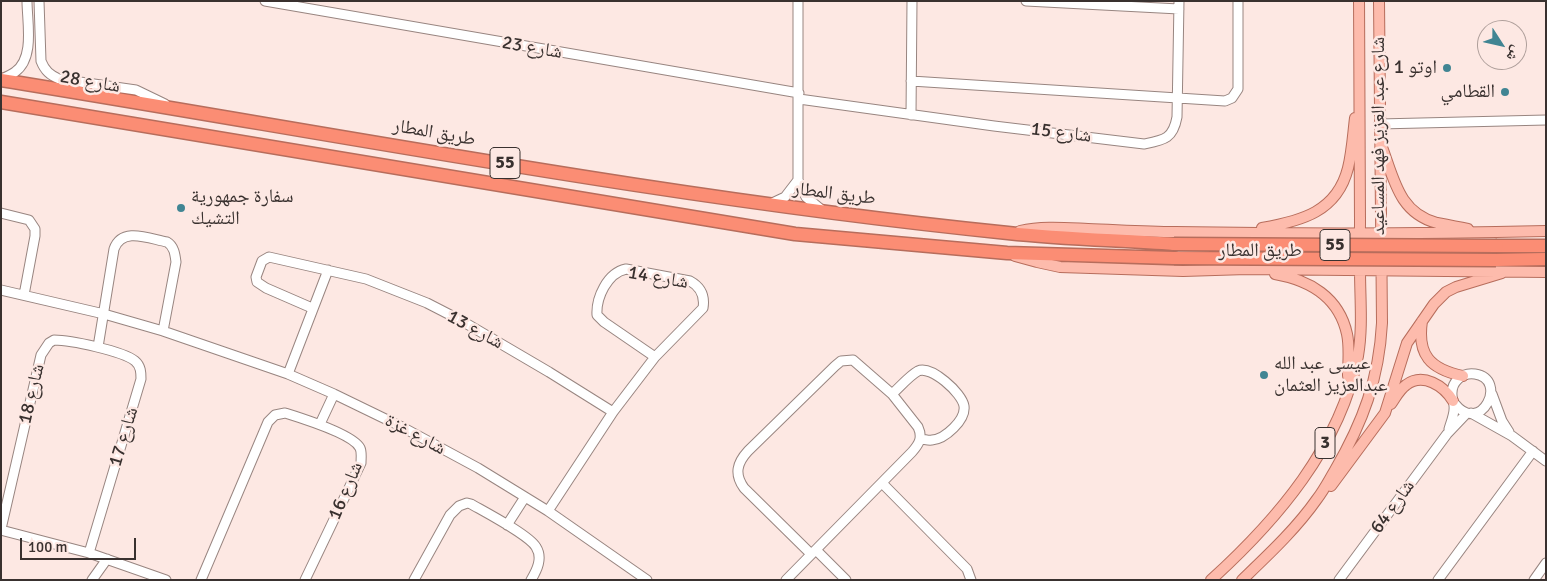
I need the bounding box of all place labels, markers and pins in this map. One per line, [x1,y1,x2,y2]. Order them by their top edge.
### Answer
place label: اوتو 1 [1394,57,1437,79]
marker: اوتو 1 [1441,62,1453,74]
place label: القطامي [1441,81,1495,103]
marker: القطامي [1499,86,1511,98]
place label: سفارة جمهورية التشيك [191,186,293,230]
marker: سفارة جمهورية التشيك [175,202,187,214]
place label: عيسى عبد الله عبدالعزيز العثمان [1274,353,1388,397]
marker: عيسى عبد الله عبدالعزيز العثمان [1258,369,1270,381]

